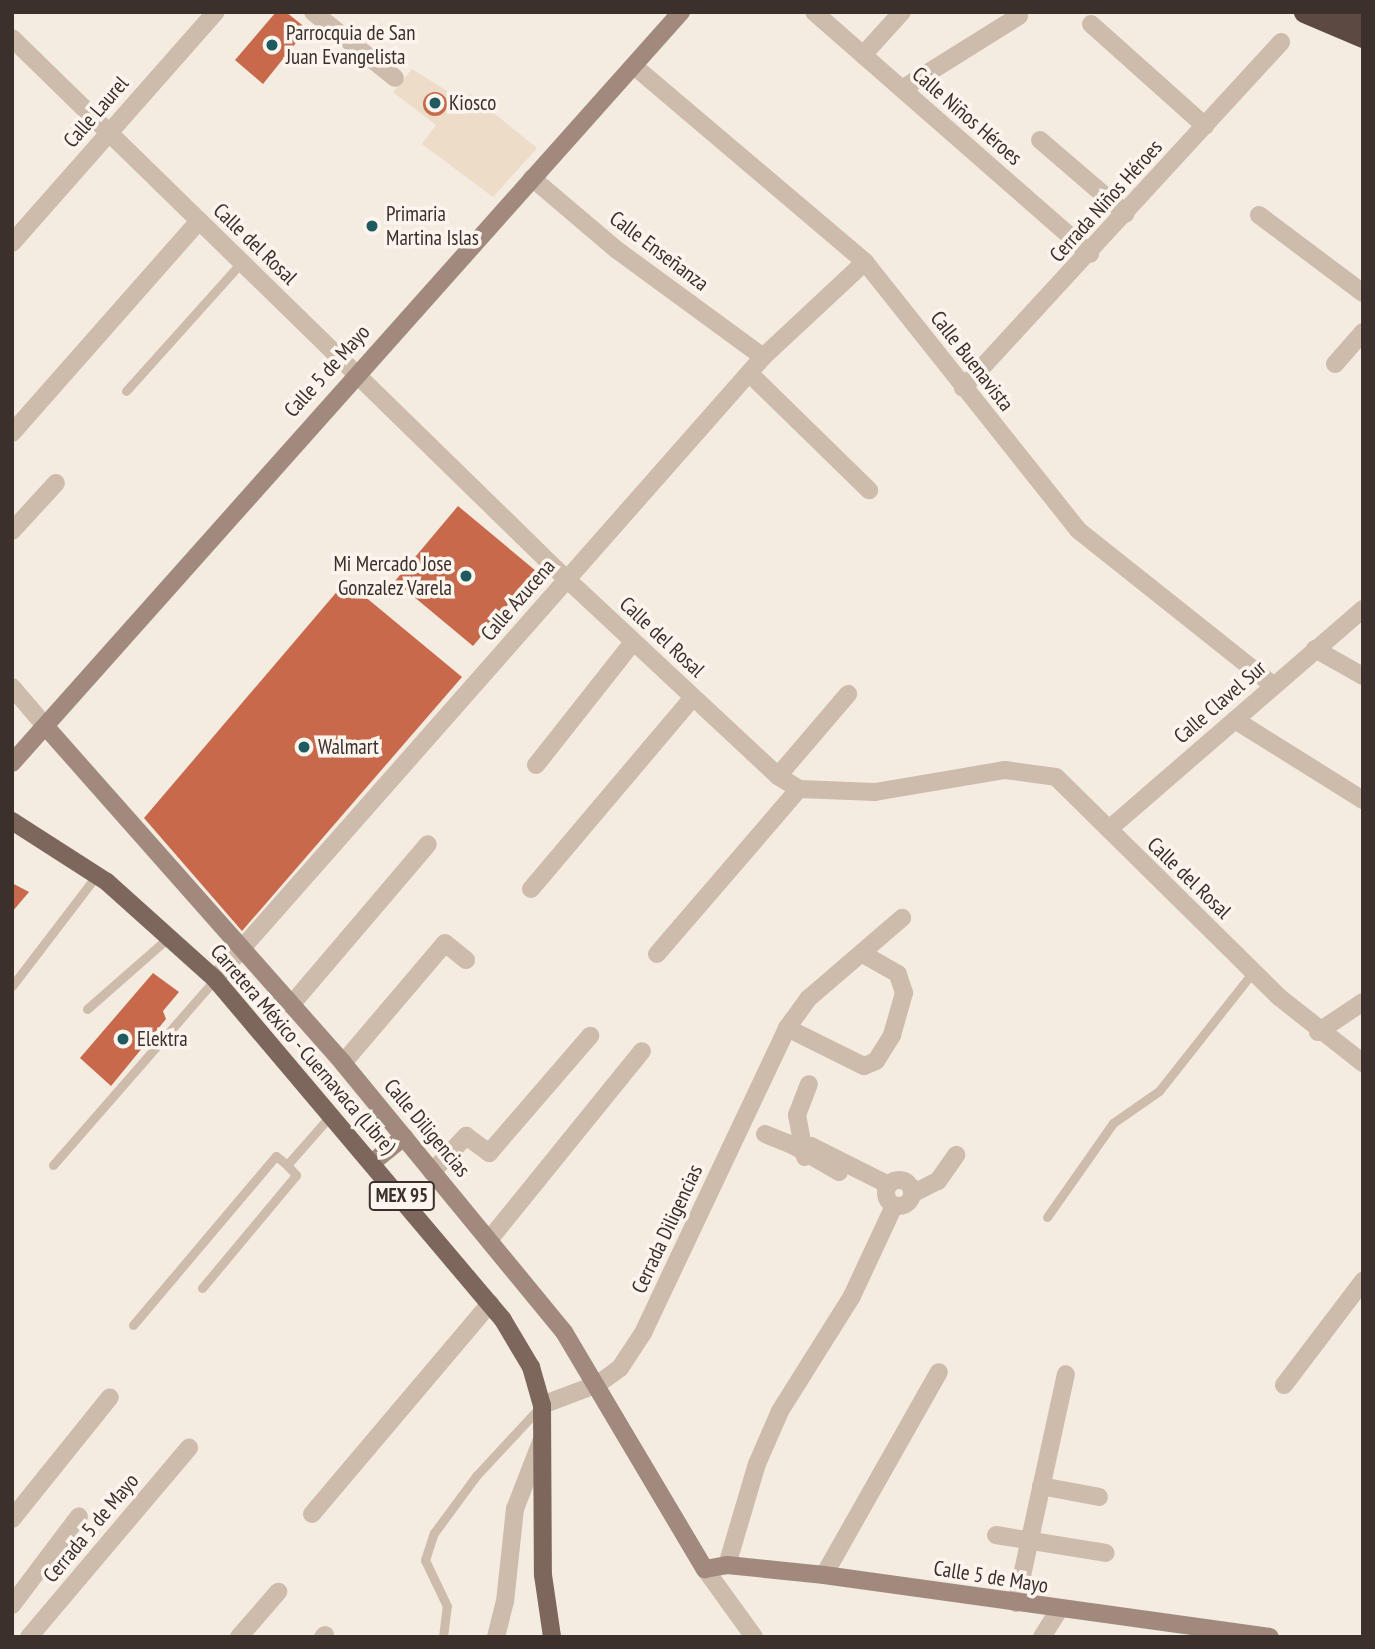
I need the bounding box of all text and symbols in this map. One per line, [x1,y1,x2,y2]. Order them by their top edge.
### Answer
place label: Parrocquia de San Juan Evangelista [286,20,415,70]
marker: Parrocquia de San Juan Evangelista [264,37,280,53]
street label: Calle Niños Héroes [907,62,1027,170]
street label: Calle Laurel [58,71,134,153]
place label: Kiosco [449,90,496,116]
marker: Kiosco [427,95,443,111]
street label: Cerrada Niños Héroes [1045,135,1167,267]
street label: Calle del Rosal [208,198,302,290]
place label: Primaria Martina Islas [386,201,479,251]
street label: Calle Enseñanza [605,206,713,296]
marker: Primaria Martina Islas [364,218,380,234]
street label: Calle Buenavista [925,306,1019,416]
street label: Calle 5 de Mayo [279,320,375,422]
place label: Mi Mercado Jose Gonzalez Varela [333,551,452,601]
street label: Calle Azucena [476,554,560,646]
marker: Mi Mercado Jose Gonzalez Varela [458,568,474,584]
street label: Calle del Rosal [614,591,710,683]
street label: Calle Clavel Sur [1169,655,1271,749]
place label: Walmart [318,734,379,760]
marker: Walmart [296,739,312,755]
street label: Calle del Rosal [1142,832,1236,924]
street label: Carretera México - Cuernavaca (Libre) [205,939,401,1159]
place label: Elektra [137,1026,188,1052]
marker: Elektra [115,1031,131,1047]
street label: Calle Diligencias [379,1074,475,1182]
street label: Cerrada Diligencias [626,1161,708,1297]
road number: MEX 95 [367,1180,437,1212]
street label: Cerrada 5 de Mayo [38,1468,144,1588]
street label: Calle 5 de Mayo [932,1556,1050,1598]

